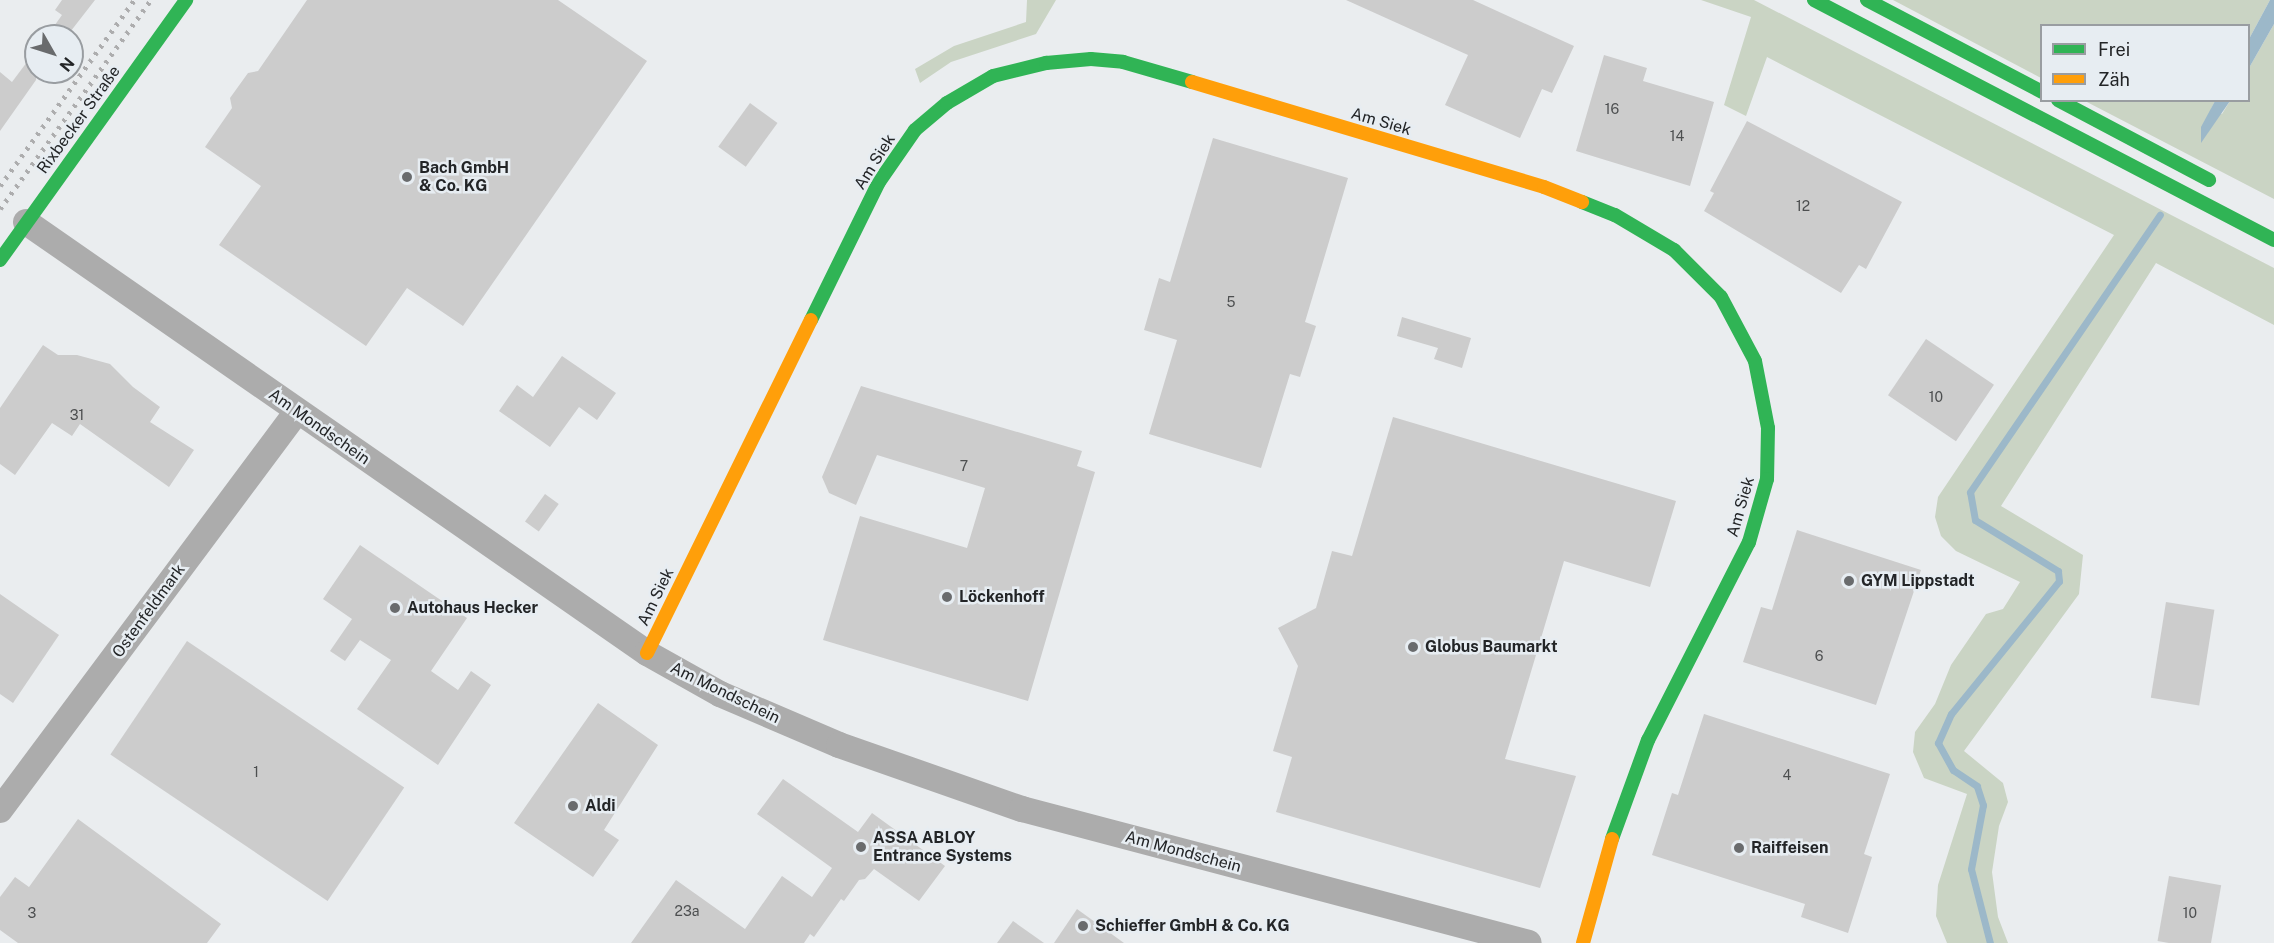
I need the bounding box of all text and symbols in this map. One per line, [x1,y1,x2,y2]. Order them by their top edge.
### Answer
north arrow [24,24,84,84]
legend [2040,24,2250,102]
text: Frei [2098,39,2130,60]
text: N [56,54,78,75]
street label: Rixbecker Straße [33,62,125,178]
text: Zäh [2098,69,2130,90]
house number: 16 [1605,101,1619,117]
street label: Am Siek [1349,104,1413,140]
house number: 14 [1670,128,1684,144]
street label: Am Siek [850,131,900,193]
place label: Bach GmbH & Co. KG [419,158,509,196]
marker: Bach GmbH & Co. KG [400,170,414,184]
house number: 12 [1796,198,1810,214]
house number: 5 [1227,294,1235,310]
street label: Am Mondschein [265,385,373,469]
house number: 10 [1929,389,1943,405]
house number: 31 [70,407,84,423]
house number: 7 [960,458,968,474]
street label: Am Siek [1723,475,1759,539]
street label: Ostenfeldmark [109,560,189,662]
street label: Am Siek [634,565,678,629]
place label: GYM Lippstadt [1861,571,1975,591]
marker: GYM Lippstadt [1842,574,1856,588]
place label: Löckenhoff [959,587,1045,607]
marker: Löckenhoff [940,590,954,604]
place label: Autohaus Hecker [407,598,538,618]
marker: Autohaus Hecker [388,601,402,615]
place label: Globus Baumarkt [1425,637,1558,657]
marker: Globus Baumarkt [1406,640,1420,654]
house number: 6 [1815,648,1823,664]
street label: Am Mondschein [667,658,783,728]
house number: 1 [253,764,259,780]
house number: 4 [1783,767,1791,783]
place label: Aldi [585,796,615,816]
marker: Aldi [566,799,580,813]
street label: Am Mondschein [1123,827,1243,877]
place label: ASSA ABLOY Entrance Systems [873,828,1012,866]
place label: Raiffeisen [1751,838,1828,858]
marker: ASSA ABLOY Entrance Systems [854,840,868,854]
marker: Raiffeisen [1732,841,1746,855]
house number: 23a [675,903,699,919]
house number: 3 [28,905,36,921]
house number: 10 [2183,905,2197,921]
place label: Schieffer GmbH & Co. KG [1095,916,1290,936]
marker: Schieffer GmbH & Co. KG [1076,919,1090,933]

